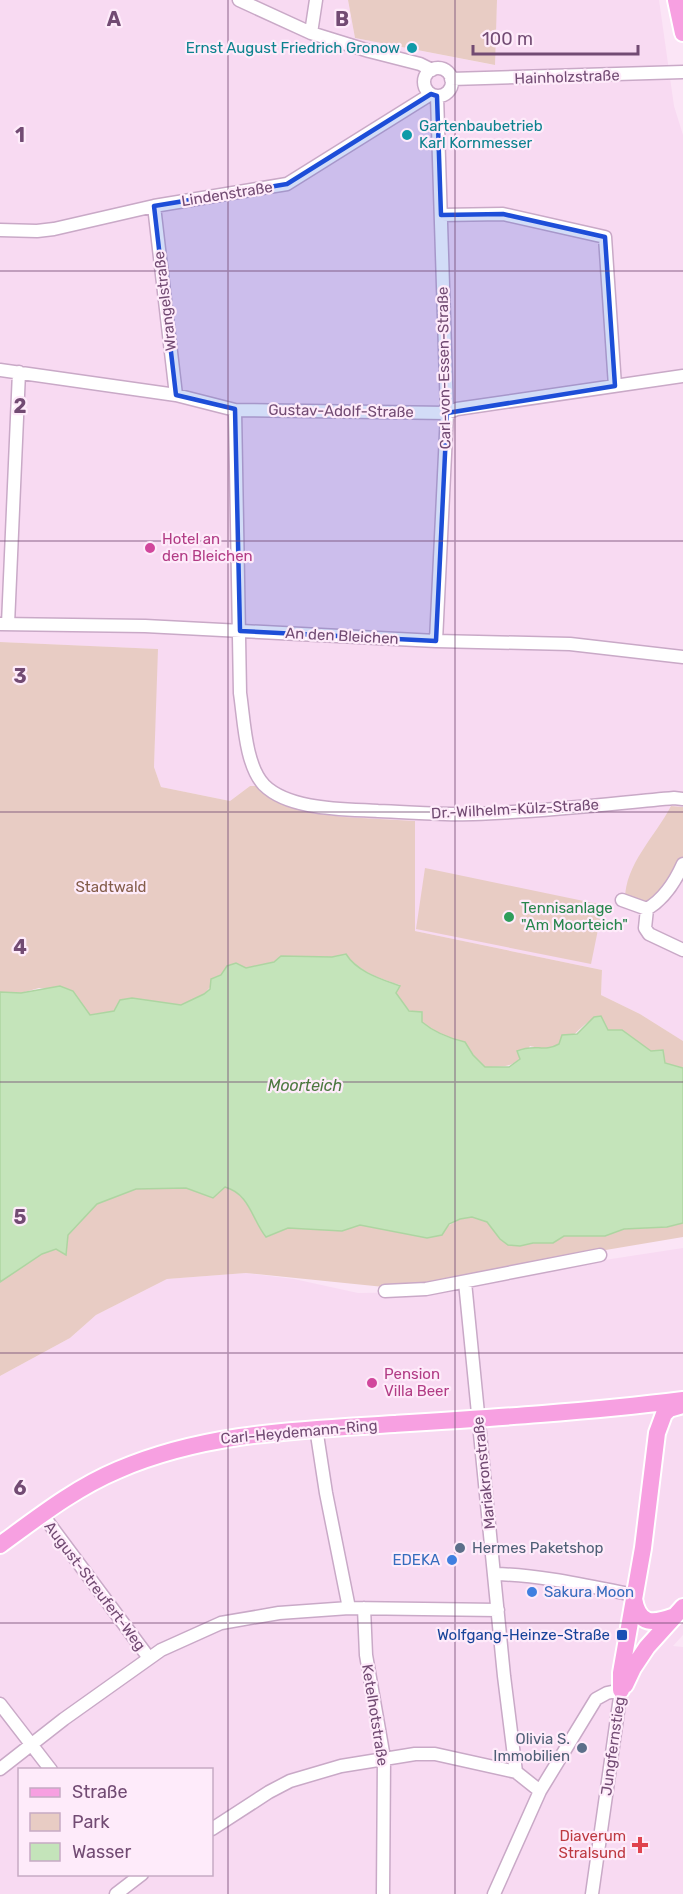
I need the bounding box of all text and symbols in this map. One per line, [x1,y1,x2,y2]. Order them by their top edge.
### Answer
text: A [107,7,122,31]
text: B [335,7,349,31]
scale bar [473,18,638,56]
text: 100 m [482,28,533,50]
place label: Ernst August Friedrich Gronow [186,39,400,57]
marker: Ernst August Friedrich Gronow [405,41,419,55]
street label: Hainholzstraße [514,66,620,88]
place label: Gartenbaubetrieb Karl Kornmesser [419,117,543,152]
text: 1 [15,123,25,147]
marker: Gartenbaubetrieb Karl Kornmesser [400,128,414,142]
street label: Lindenstraße [180,178,274,210]
street label: Wrangelstraße [150,250,180,352]
street label: Carl-von-Essen-Straße [434,287,454,449]
text: 2 [14,394,27,418]
street label: Gustav-Adolf-Straße [268,401,414,421]
place label: Hotel an den Bleichen [162,530,253,565]
marker: Hotel an den Bleichen [143,541,157,555]
street label: An den Bleichen [285,624,399,648]
text: 3 [13,664,27,688]
street label: Dr.-Wilhelm-Külz-Straße [431,796,599,822]
park label: Stadtwald [76,878,146,896]
place label: Tennisanlage "Am Moorteich" [521,899,628,934]
marker: Tennisanlage "Am Moorteich" [502,910,516,924]
text: 4 [13,935,27,959]
water label: Moorteich [268,1076,342,1095]
text: 5 [14,1205,27,1229]
place label: Pension Villa Beer [384,1365,449,1400]
marker: Pension Villa Beer [365,1376,379,1390]
street label: Carl-Heydemann-Ring [220,1416,378,1448]
street label: Mariakronstraße [469,1416,499,1530]
text: 6 [13,1476,27,1500]
street label: August-Streufert-Weg [41,1518,149,1654]
place label: Hermes Paketshop [472,1539,604,1557]
marker: Hermes Paketshop [453,1541,467,1555]
place label: EDEKA [392,1551,440,1569]
marker: EDEKA [445,1553,459,1567]
place label: Sakura Moon [544,1583,634,1601]
marker: Sakura Moon [525,1585,539,1599]
place label: Wolfgang-Heinze-Straße [437,1626,610,1644]
marker: Wolfgang-Heinze-Straße [615,1628,629,1642]
street label: Ketelhotstraße [358,1663,392,1767]
street label: Jungfernstieg [597,1695,629,1797]
place label: Olivia S. Immobilien [493,1730,570,1765]
marker: Olivia S. Immobilien [575,1741,589,1755]
legend [18,1768,213,1876]
text: Straße [72,1781,128,1803]
text: Park [72,1811,110,1833]
place label: Diaverum Stralsund [559,1827,626,1862]
marker: Diaverum Stralsund [631,1836,649,1854]
text: Wasser [72,1841,131,1863]

